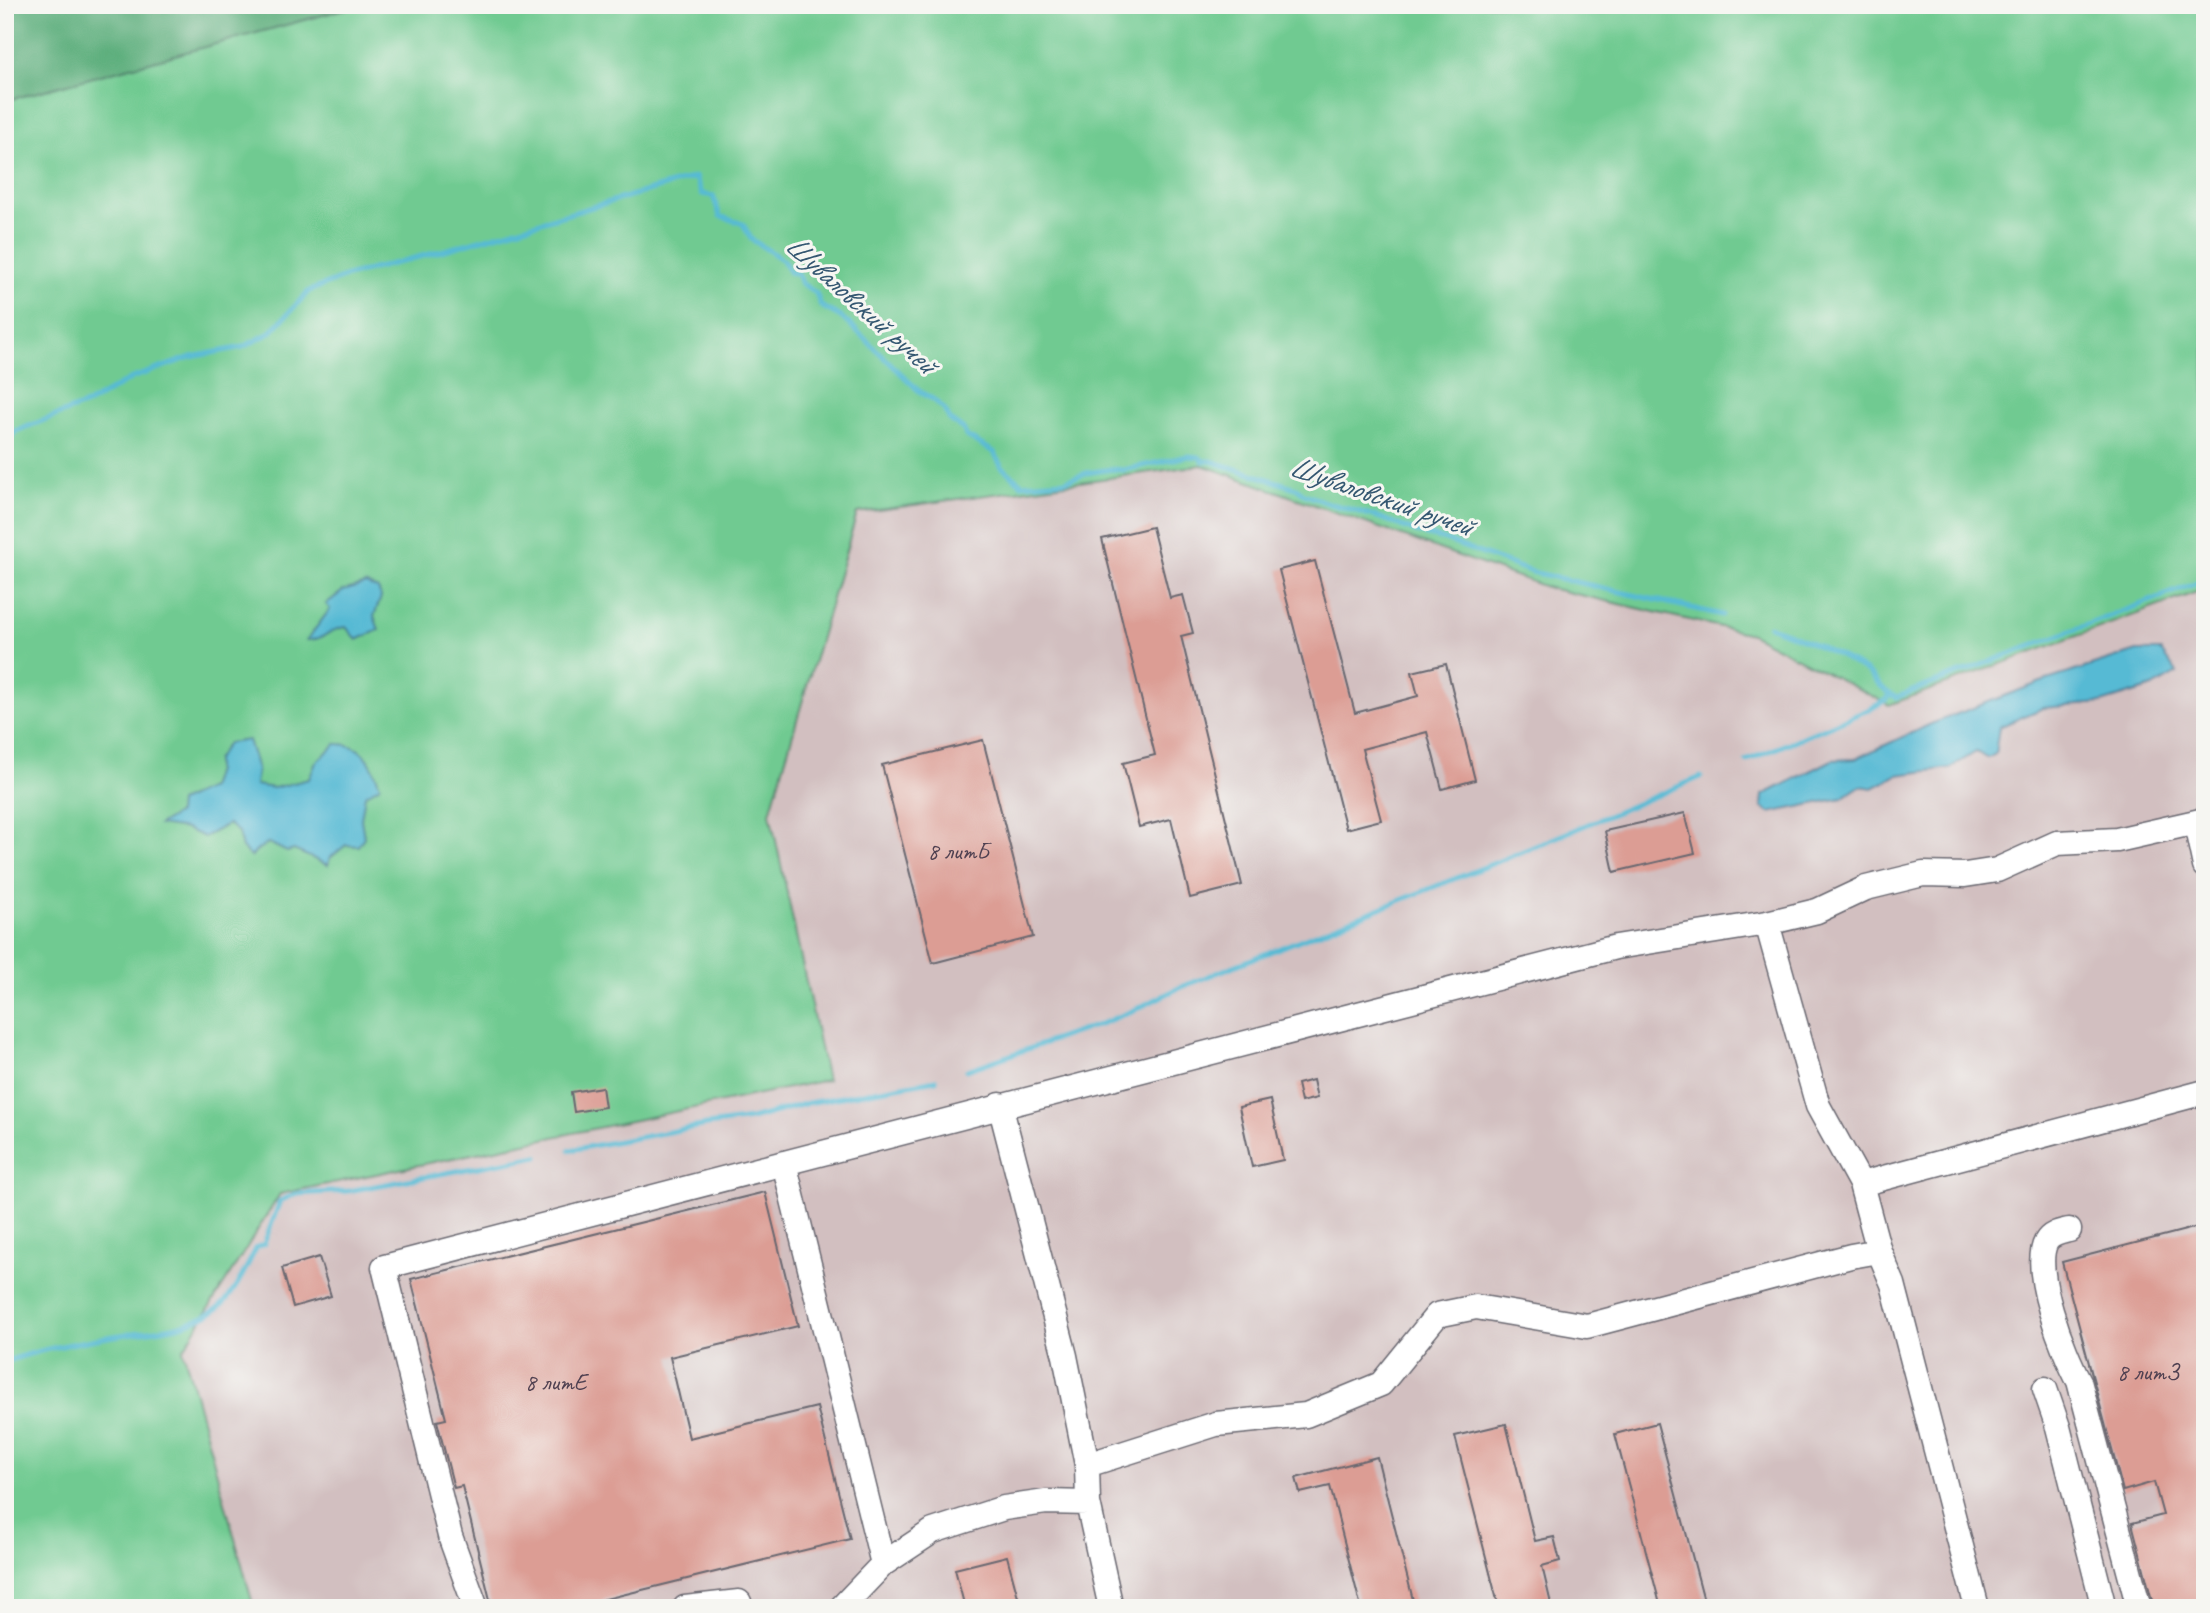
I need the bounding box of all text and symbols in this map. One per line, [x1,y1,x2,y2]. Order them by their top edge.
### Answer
water label: Шуваловский ручей [778,226,948,385]
water label: Шуваловский ручей [1285,447,1482,547]
house number: 8 литБ [928,836,992,866]
house number: 8 литЗ [2117,1357,2181,1387]
house number: 8 литЕ [525,1367,590,1397]

